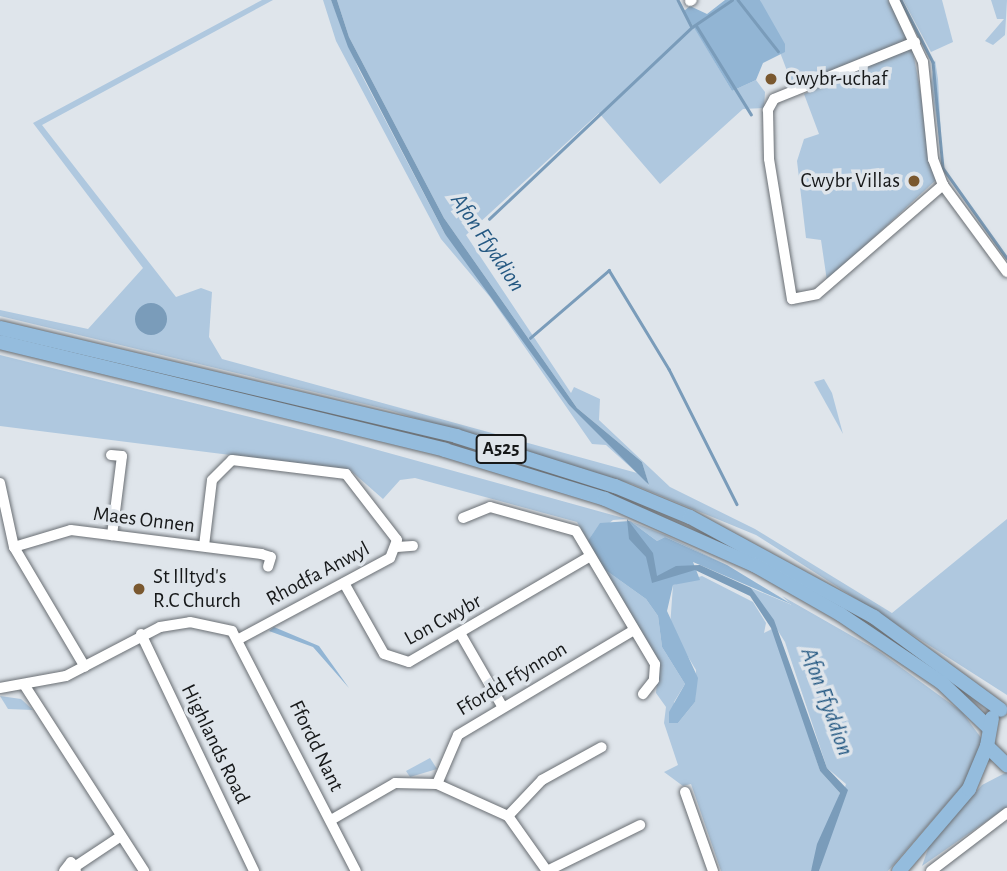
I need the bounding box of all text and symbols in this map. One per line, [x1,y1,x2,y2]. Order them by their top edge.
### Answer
place label: Cwybr-uchaf [785,66,887,92]
marker: Cwybr-uchaf [763,71,779,87]
place label: Cwybr Villas [801,168,900,194]
marker: Cwybr Villas [906,173,922,189]
water label: Afon Ffyddion [444,188,530,298]
road number: A525 [475,433,527,464]
street label: Maes Onnen [92,501,196,539]
street label: Rhodfa Anwyl [262,536,374,612]
place label: St Illtyd's R.C Church [153,564,241,614]
marker: St Illtyd's R.C Church [131,581,147,597]
street label: Lon Cwybr [400,589,486,651]
street label: Ffordd Ffynnon [452,636,572,722]
water label: Afon Ffyddion [794,644,858,760]
street label: Highlands Road [175,680,255,808]
street label: Ffordd Nant [283,696,349,796]

